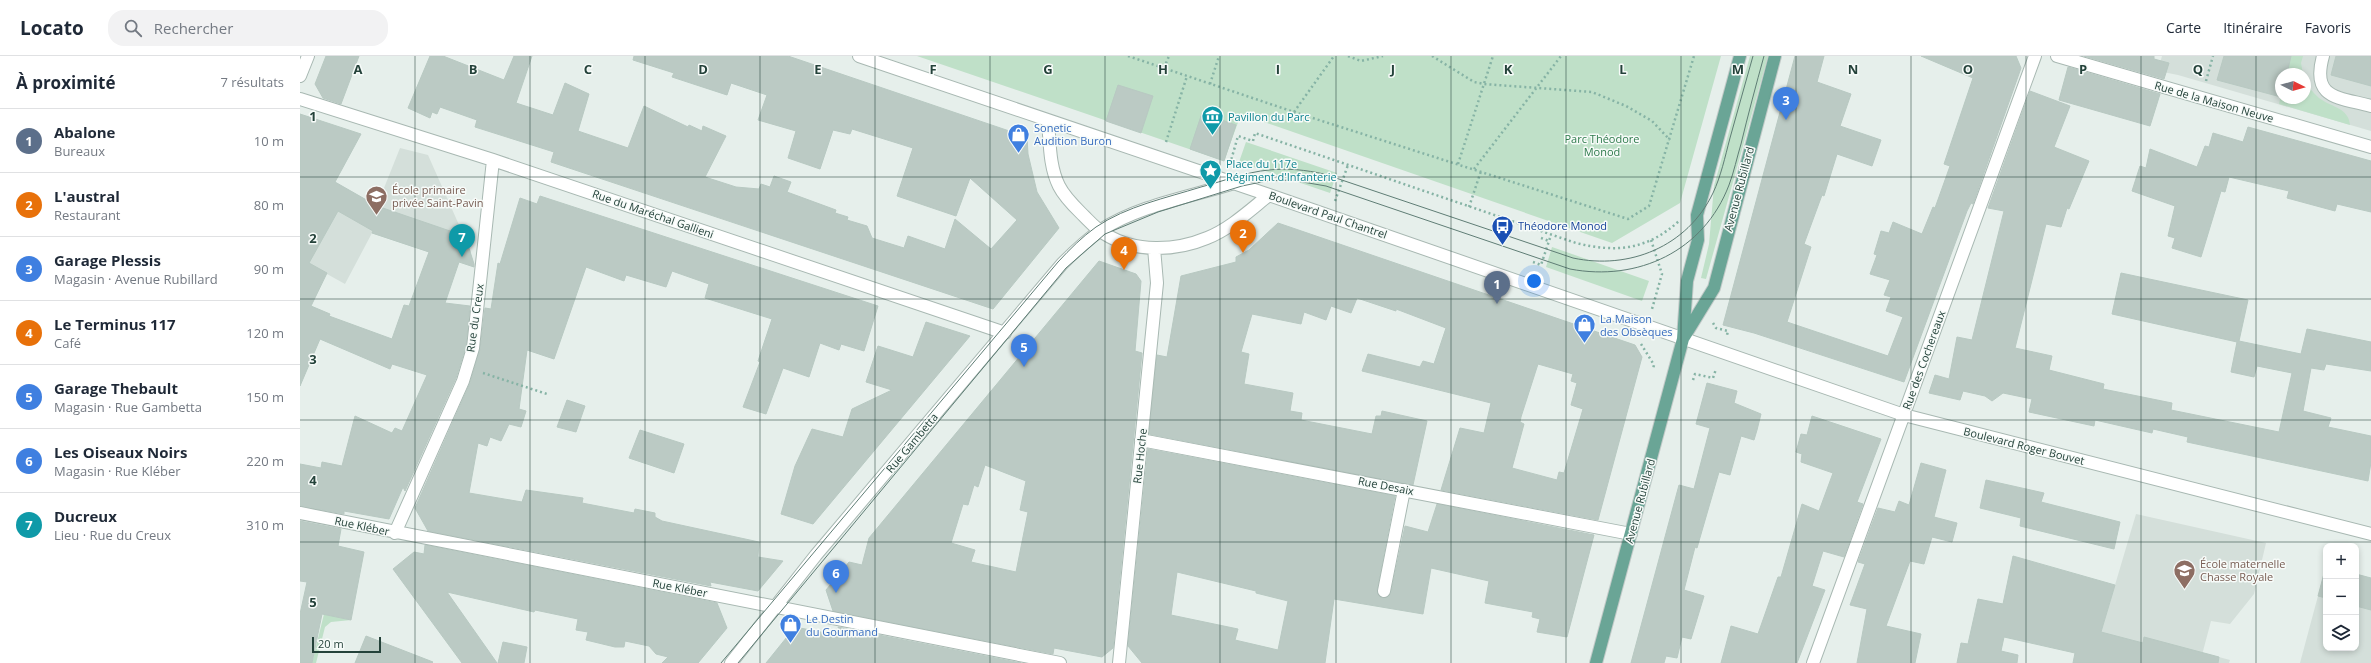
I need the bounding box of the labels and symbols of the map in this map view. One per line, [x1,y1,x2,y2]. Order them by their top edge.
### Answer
text: A [354,60,363,78]
text: B [469,60,478,78]
text: C [584,60,592,78]
text: D [698,60,708,78]
text: E [814,60,822,78]
text: F [929,60,937,78]
text: G [1043,60,1053,78]
text: H [1158,60,1168,78]
text: I [1276,60,1280,78]
text: J [1390,60,1395,78]
text: K [1504,60,1513,78]
text: L [1619,60,1627,78]
text: M [1732,60,1744,78]
text: N [1848,60,1858,78]
text: O [1963,60,1973,78]
text: P [2079,60,2087,78]
text: Q [2193,60,2203,78]
north arrow [2275,68,2311,104]
street label: Rue de la Maison Neuve [2153,77,2275,126]
pin: 3 [1773,87,1799,120]
museum icon: Pavillon du Parc [1200,104,1226,137]
text: 1 [309,107,317,125]
place label: Pavillon du Parc [1228,109,1310,124]
place label: Sonetic Audition Buron [1034,120,1112,148]
shop icon: Sonetic Audition Buron [1005,121,1031,154]
park label: Parc Théodore Monod [1565,131,1639,159]
street label: Avenue Rubillard [1720,145,1757,233]
place label: Place du 117e Régiment d'Infanterie [1226,156,1337,184]
place icon: Place du 117e Régiment d'Infanterie [1198,157,1224,190]
place label: École primaire privée Saint-Pavin [392,182,484,210]
school or university icon: École primaire privée Saint-Pavin [364,183,390,216]
street label: Rue du Maréchal Gallieni [590,186,716,241]
street label: Boulevard Paul Chantrel [1267,187,1389,242]
bus stop icon: Théodore Monod [1490,213,1516,246]
place label: Théodore Monod [1518,218,1607,233]
pin: 2 [1230,220,1256,253]
pin: 7 [449,224,475,257]
text: 2 [309,229,317,247]
pin: 4 [1111,237,1137,270]
pin: 1 [1484,271,1510,304]
your location [1524,271,1544,291]
street label: Rue du Creux [462,282,487,353]
street label: Rue des Cochereaux [1899,308,1949,412]
place label: La Maison des Obsèques [1600,311,1673,339]
shop icon: La Maison des Obsèques [1572,312,1598,345]
pin: 5 [1011,334,1037,367]
text: 3 [309,350,317,368]
street label: Rue Gambetta [882,410,941,476]
street label: Boulevard Roger Bouvet [1962,423,2086,468]
street label: Rue Hoche [1129,428,1150,484]
street label: Avenue Rubillard [1621,457,1658,545]
text: 4 [309,471,317,489]
street label: Rue Desaix [1357,473,1416,498]
street label: Rue Kléber [333,512,391,539]
place label: École maternelle Chasse Royale [2200,556,2285,584]
school or university icon: École maternelle Chasse Royale [2171,557,2197,590]
pin: 6 [823,560,849,593]
street label: Rue Kléber [651,575,709,600]
text: 5 [309,593,317,611]
place label: Le Destin du Gourmand [806,611,878,639]
shop icon: Le Destin du Gourmand [777,612,803,645]
scale bar [312,635,381,654]

